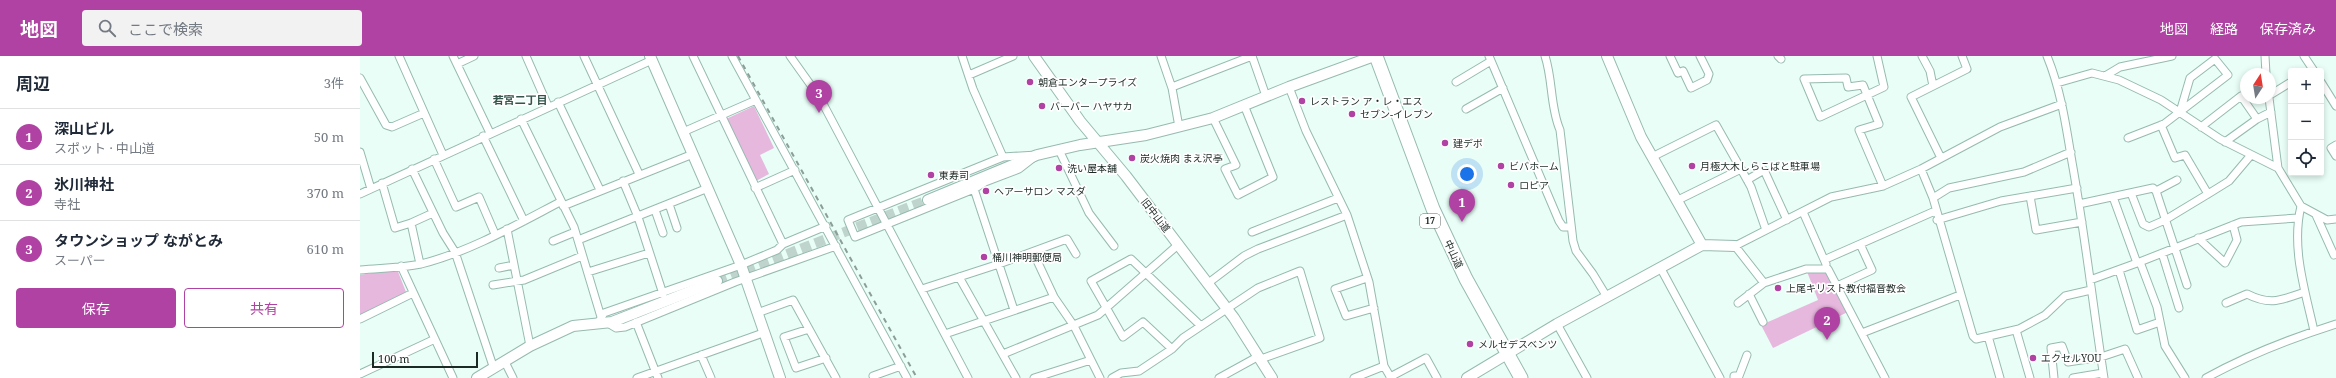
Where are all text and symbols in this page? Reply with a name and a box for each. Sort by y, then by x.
search box [82,10,362,46]
text: 地図 [20,16,58,42]
icon: search [96,17,118,39]
text: ここで検索 [128,19,203,39]
text: 地図 [2160,19,2188,38]
text: 経路 [2210,19,2238,38]
text: 保存済み [2260,19,2316,38]
north arrow [2240,68,2276,104]
map controls [2288,68,2324,176]
button: + [2288,68,2324,104]
text: 周辺 [16,72,50,95]
text: 3件 [324,74,344,92]
place label: 朝倉エンタープライズ [1038,75,1137,89]
marker: 朝倉エンタープライズ [1025,77,1035,87]
pin: 3 [806,80,832,113]
district label: 若宮二丁目 [493,92,548,107]
place label: レストラン ア・レ・エス [1310,94,1423,108]
marker: レストラン ア・レ・エス [1297,96,1307,106]
place label: バーバー ハヤサカ [1050,99,1133,113]
marker: バーバー ハヤサカ [1037,101,1047,111]
button: − [2288,104,2324,140]
place label: セブン-イレブン [1360,107,1433,121]
marker: セブン-イレブン [1347,109,1357,119]
text: 深山ビル [54,118,114,138]
text: 1 [25,128,33,146]
text: 50 m [314,128,344,146]
place label: 建デポ [1453,136,1483,150]
marker: 建デポ [1440,138,1450,148]
text: スポット · 中山道 [54,139,155,157]
button: locate [2288,140,2324,176]
place label: 炭火焼肉 まえ沢亭 [1140,151,1223,165]
marker: 炭火焼肉 まえ沢亭 [1127,153,1137,163]
place label: ビバホーム [1509,159,1559,173]
place label: 月極大木しらこばと駐車場 [1700,159,1820,173]
place label: 洗い屋本舗 [1067,161,1117,175]
marker: ビバホーム [1496,161,1506,171]
marker: 月極大木しらこばと駐車場 [1687,161,1697,171]
marker: 洗い屋本舗 [1054,163,1064,173]
your location [1457,164,1477,184]
place label: 東寿司 [939,168,969,182]
marker: 東寿司 [926,170,936,180]
text: 氷川神社 [54,174,114,194]
place label: ロピア [1519,178,1549,192]
marker: ロピア [1506,180,1516,190]
text: 2 [25,184,33,202]
text: 370 m [307,184,344,202]
place label: ヘアーサロン マスダ [994,184,1086,198]
marker: ヘアーサロン マスダ [981,186,991,196]
pin: 1 [1449,189,1475,222]
text: 寺社 [54,195,80,213]
street label: 旧中山道 [1138,195,1174,235]
road number: 17 [1420,214,1440,228]
text: タウンショップ ながとみ [54,230,223,250]
street label: 中山道 [1441,237,1467,271]
text: 3 [25,240,33,258]
text: 610 m [307,240,344,258]
place label: 桶川神明郵便局 [992,250,1062,264]
text: スーパー [54,251,106,269]
marker: 桶川神明郵便局 [979,252,989,262]
place label: 上尾キリスト教付福音教会 [1786,281,1906,295]
marker: 上尾キリスト教付福音教会 [1773,283,1783,293]
button: 保存 [16,288,176,328]
button: 共有 [184,288,344,328]
pin: 2 [1814,307,1840,340]
place label: メルセデスベンツ [1478,337,1557,351]
marker: メルセデスベンツ [1465,339,1475,349]
scale bar [372,350,478,369]
text: 100 m [378,351,410,366]
place label: エクセルYOU [2041,351,2102,365]
marker: エクセルYOU [2028,353,2038,363]

